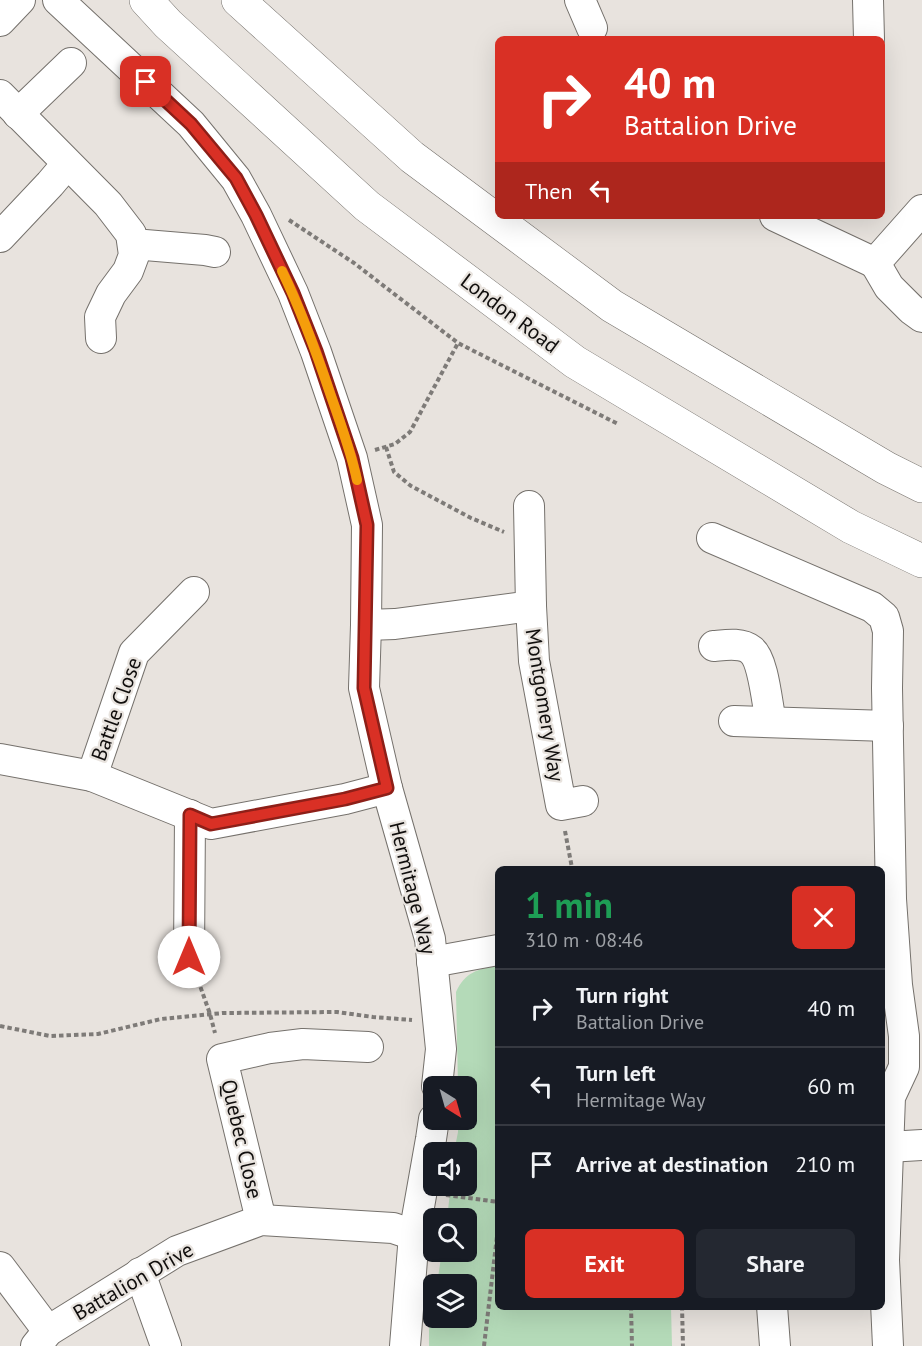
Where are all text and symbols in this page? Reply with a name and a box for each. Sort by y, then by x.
text: 40 m [624,55,716,110]
pin [120,56,171,107]
icon: right [525,60,603,138]
icon: arrive [129,65,162,98]
text: Battalion Drive [624,108,797,142]
icon: left [584,174,617,207]
text: Then [525,177,572,205]
street label: London Road [455,267,565,359]
street label: Montgomery Way [520,627,570,784]
street label: Battle Close [85,654,147,764]
street label: Hermitage Way [383,819,443,957]
text: 1 min [525,881,613,928]
button: close [792,886,855,949]
position arrow [157,925,221,989]
text: 310 m · 08:46 [525,927,643,953]
text: Turn right [576,981,668,1009]
icon: right [525,992,558,1025]
text: 40 m [807,994,855,1022]
text: Battalion Drive [576,1009,704,1035]
text: Turn left [576,1059,656,1087]
icon: left [525,1070,558,1103]
text: 60 m [807,1072,855,1100]
north arrow [423,1076,477,1130]
map controls [423,1076,477,1328]
street label: Quebec Close [215,1077,269,1201]
text: Hermitage Way [576,1087,706,1113]
button: sound [423,1142,477,1196]
icon: arrive [525,1148,558,1181]
text: Arrive at destination [576,1150,768,1178]
text: 210 m [795,1150,855,1178]
button: search [423,1208,477,1262]
button: Exit [525,1229,684,1298]
button: Share [696,1229,855,1298]
street label: Battalion Drive [68,1236,198,1326]
button: layers [423,1274,477,1328]

